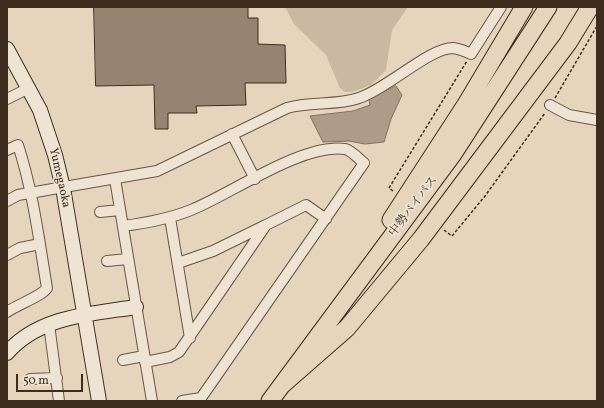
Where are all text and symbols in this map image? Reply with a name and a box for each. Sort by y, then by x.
street label: Yumegaoka [45,147,73,209]
street label: 中勢バイパス [387,174,441,240]
scale bar [18,366,85,392]
text: 50 m [23,373,49,389]

